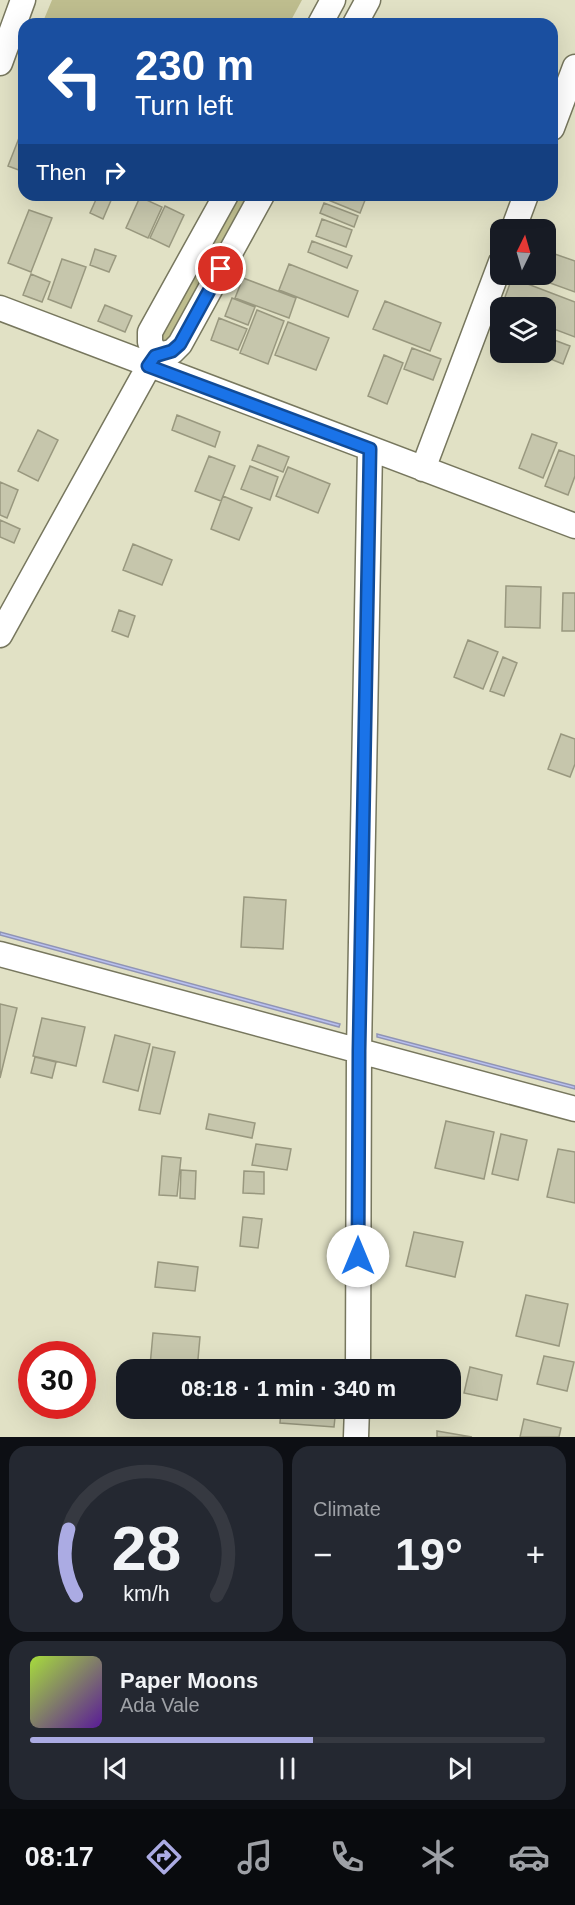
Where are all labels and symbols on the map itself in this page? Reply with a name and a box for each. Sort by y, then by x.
north arrow [490,219,556,285]
pin [195,243,246,294]
position arrow [326,1224,390,1288]
speed limit sign: 30 [18,1341,96,1419]

